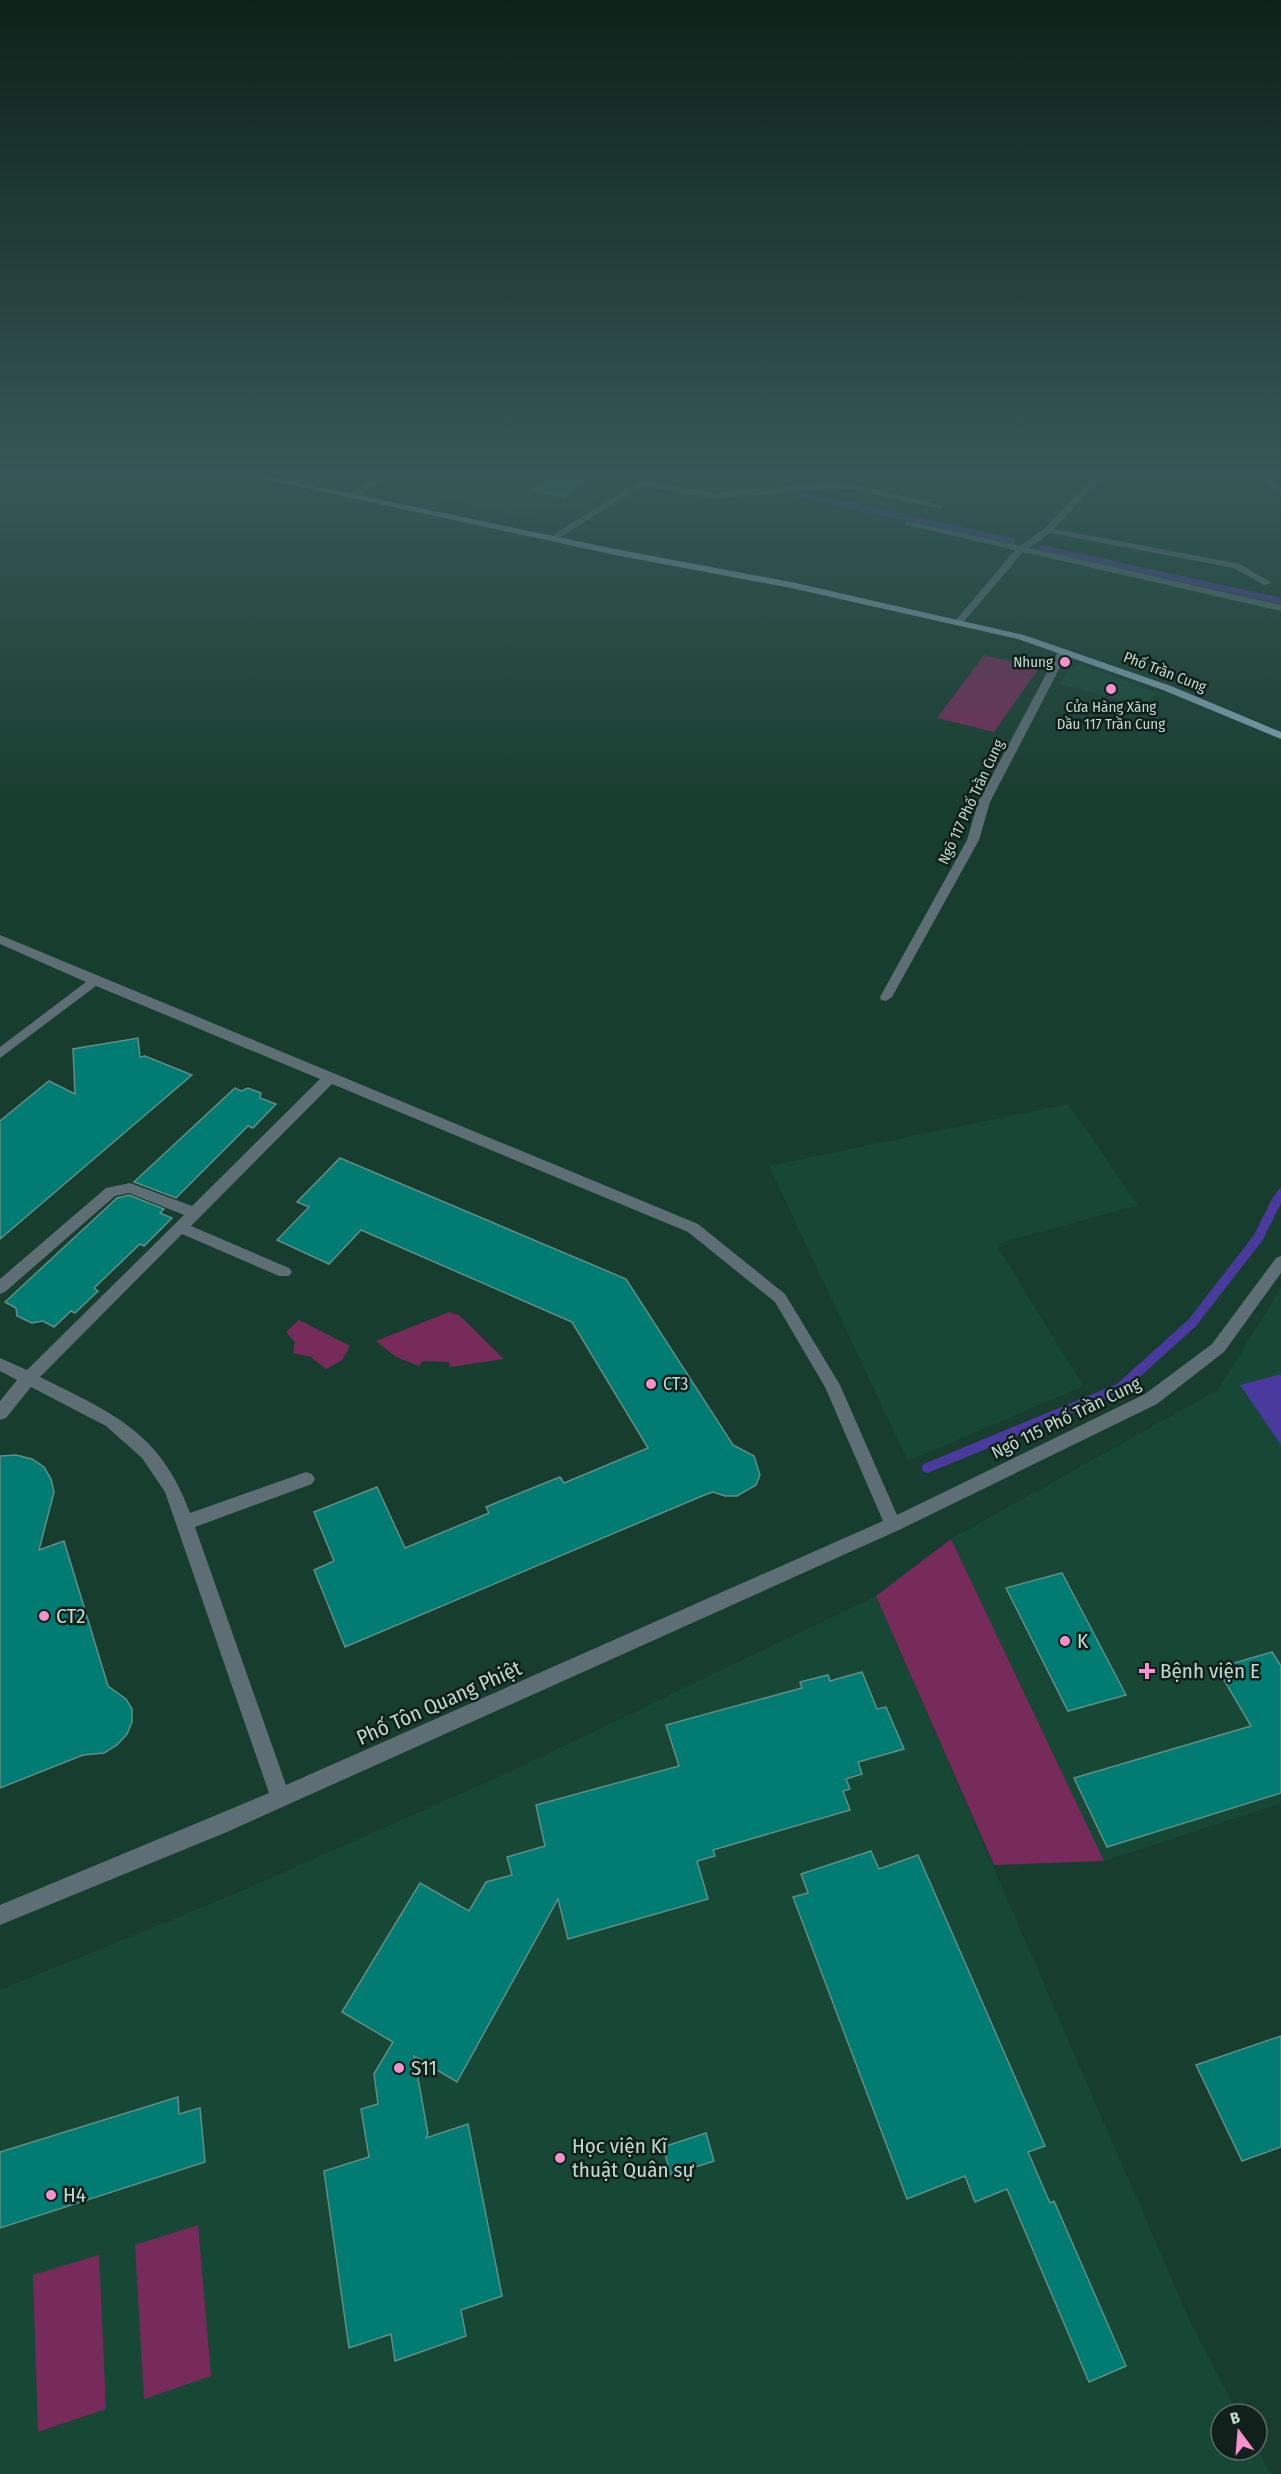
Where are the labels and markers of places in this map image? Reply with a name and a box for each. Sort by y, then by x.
place label: Nhung [1013,653,1053,671]
marker: Nhung [1058,655,1072,669]
marker: Cửa Hàng Xăng Dầu 117 Trần Cung [1104,682,1118,696]
place label: Cửa Hàng Xăng Dầu 117 Trần Cung [1057,698,1165,733]
place label: CT3 [663,1373,688,1395]
marker: CT3 [644,1377,658,1391]
place label: CT2 [56,1603,85,1629]
marker: CT2 [37,1609,51,1623]
place label: K [1077,1628,1089,1654]
marker: K [1058,1634,1072,1648]
place label: Bệnh viện E [1160,1658,1260,1684]
marker: Bệnh viện E [1138,1662,1156,1680]
place label: S11 [411,2055,437,2081]
marker: S11 [392,2061,406,2075]
place label: Học viện Kĩ thuật Quân sự [572,2133,694,2183]
marker: Học viện Kĩ thuật Quân sự [553,2151,567,2165]
place label: H4 [63,2182,86,2208]
marker: H4 [44,2188,58,2202]

